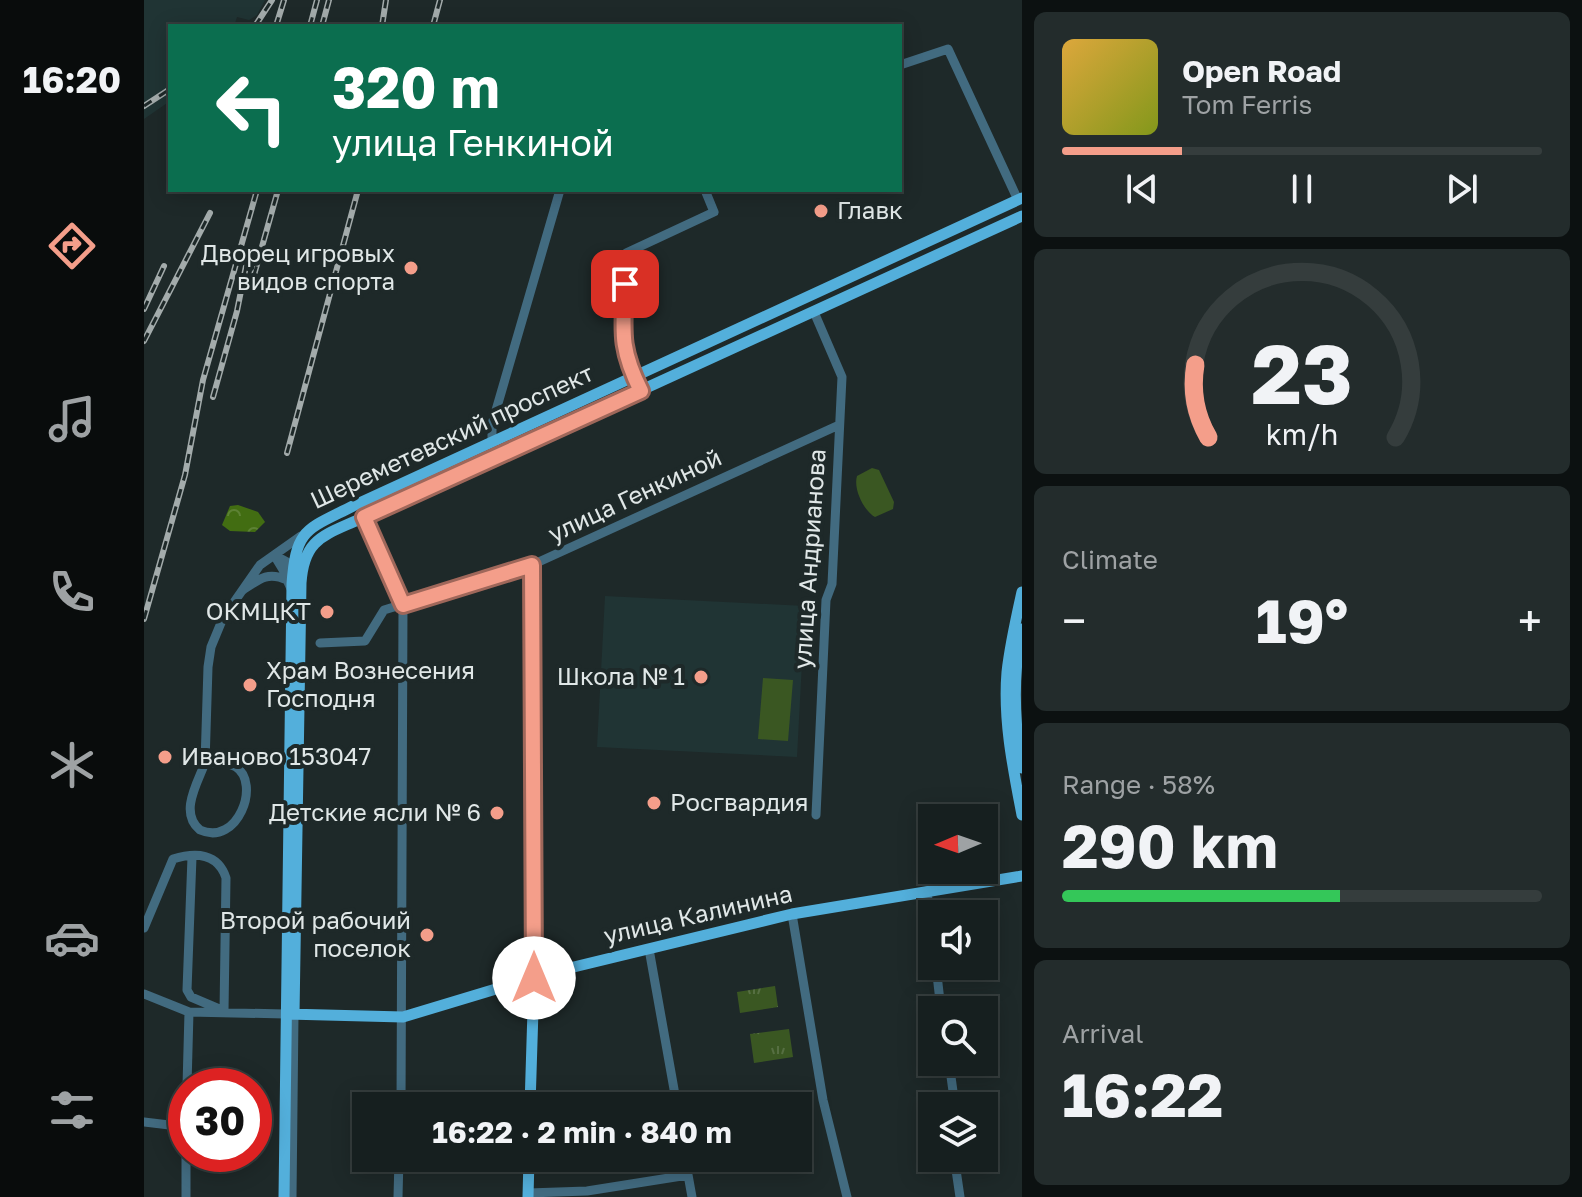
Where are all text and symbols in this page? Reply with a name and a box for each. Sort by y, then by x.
text: 320 m [332,53,500,120]
text: Open Road [1182,53,1341,89]
icon: left [200,56,304,160]
text: 16:20 [23,58,121,101]
text: Tom Ferris [1182,89,1312,120]
text: улица Генкиной [332,121,614,164]
icon: previous [1120,167,1164,211]
icon: pause [1280,167,1324,211]
icon: next [1440,167,1484,211]
place label: Главк [837,195,903,224]
marker: Главк [812,202,830,220]
icon: directions [44,218,100,274]
place label: Дворец игровых видов спорта [201,238,395,295]
pin [591,250,659,318]
marker: Дворец игровых видов спорта [402,259,420,277]
icon: arrive [603,262,647,306]
text: 23 [1251,321,1353,421]
street label: Шереметевский проспект [305,357,598,514]
icon: music [44,391,100,447]
text: km/h [1266,417,1338,451]
street label: улица Генкиной [543,442,726,547]
street label: улица Андрианова [786,448,831,670]
text: Climate [1062,544,1158,575]
icon: phone [44,564,100,620]
text: 19° [1256,584,1348,656]
text: − [1062,594,1086,647]
text: + [1518,594,1542,647]
place label: ОКМЦКТ [206,596,311,625]
marker: ОКМЦКТ [318,603,336,621]
place label: Храм Вознесения Господня [266,655,475,712]
place label: Школа № 1 [557,661,685,690]
marker: Школа № 1 [692,668,710,686]
marker: Храм Вознесения Господня [241,676,259,694]
icon: climate [44,737,100,793]
place label: Иваново 153047 [181,741,371,770]
marker: Иваново 153047 [156,748,174,766]
text: Range · 58% [1062,769,1215,800]
place label: Росгвардия [670,787,808,816]
marker: Росгвардия [645,794,663,812]
place label: Детские ясли № 6 [269,797,481,826]
marker: Детские ясли № 6 [488,804,506,822]
north arrow [918,804,998,884]
map controls [918,804,998,1172]
text: 290 km [1062,809,1278,881]
street label: улица Калинина [601,878,795,949]
button: sound [918,900,998,980]
place label: Второй рабочий поселок [220,905,411,962]
icon: car [44,910,100,966]
marker: Второй рабочий поселок [418,926,436,944]
position arrow [492,936,576,1020]
button: search [918,996,998,1076]
text: Arrival [1062,1018,1143,1049]
text: 16:22 [1062,1058,1223,1130]
speed limit sign: 30 [168,1068,272,1172]
icon: filters [44,1082,100,1138]
button: layers [918,1092,998,1172]
text: 16:22 · 2 min · 840 m [432,1114,732,1150]

